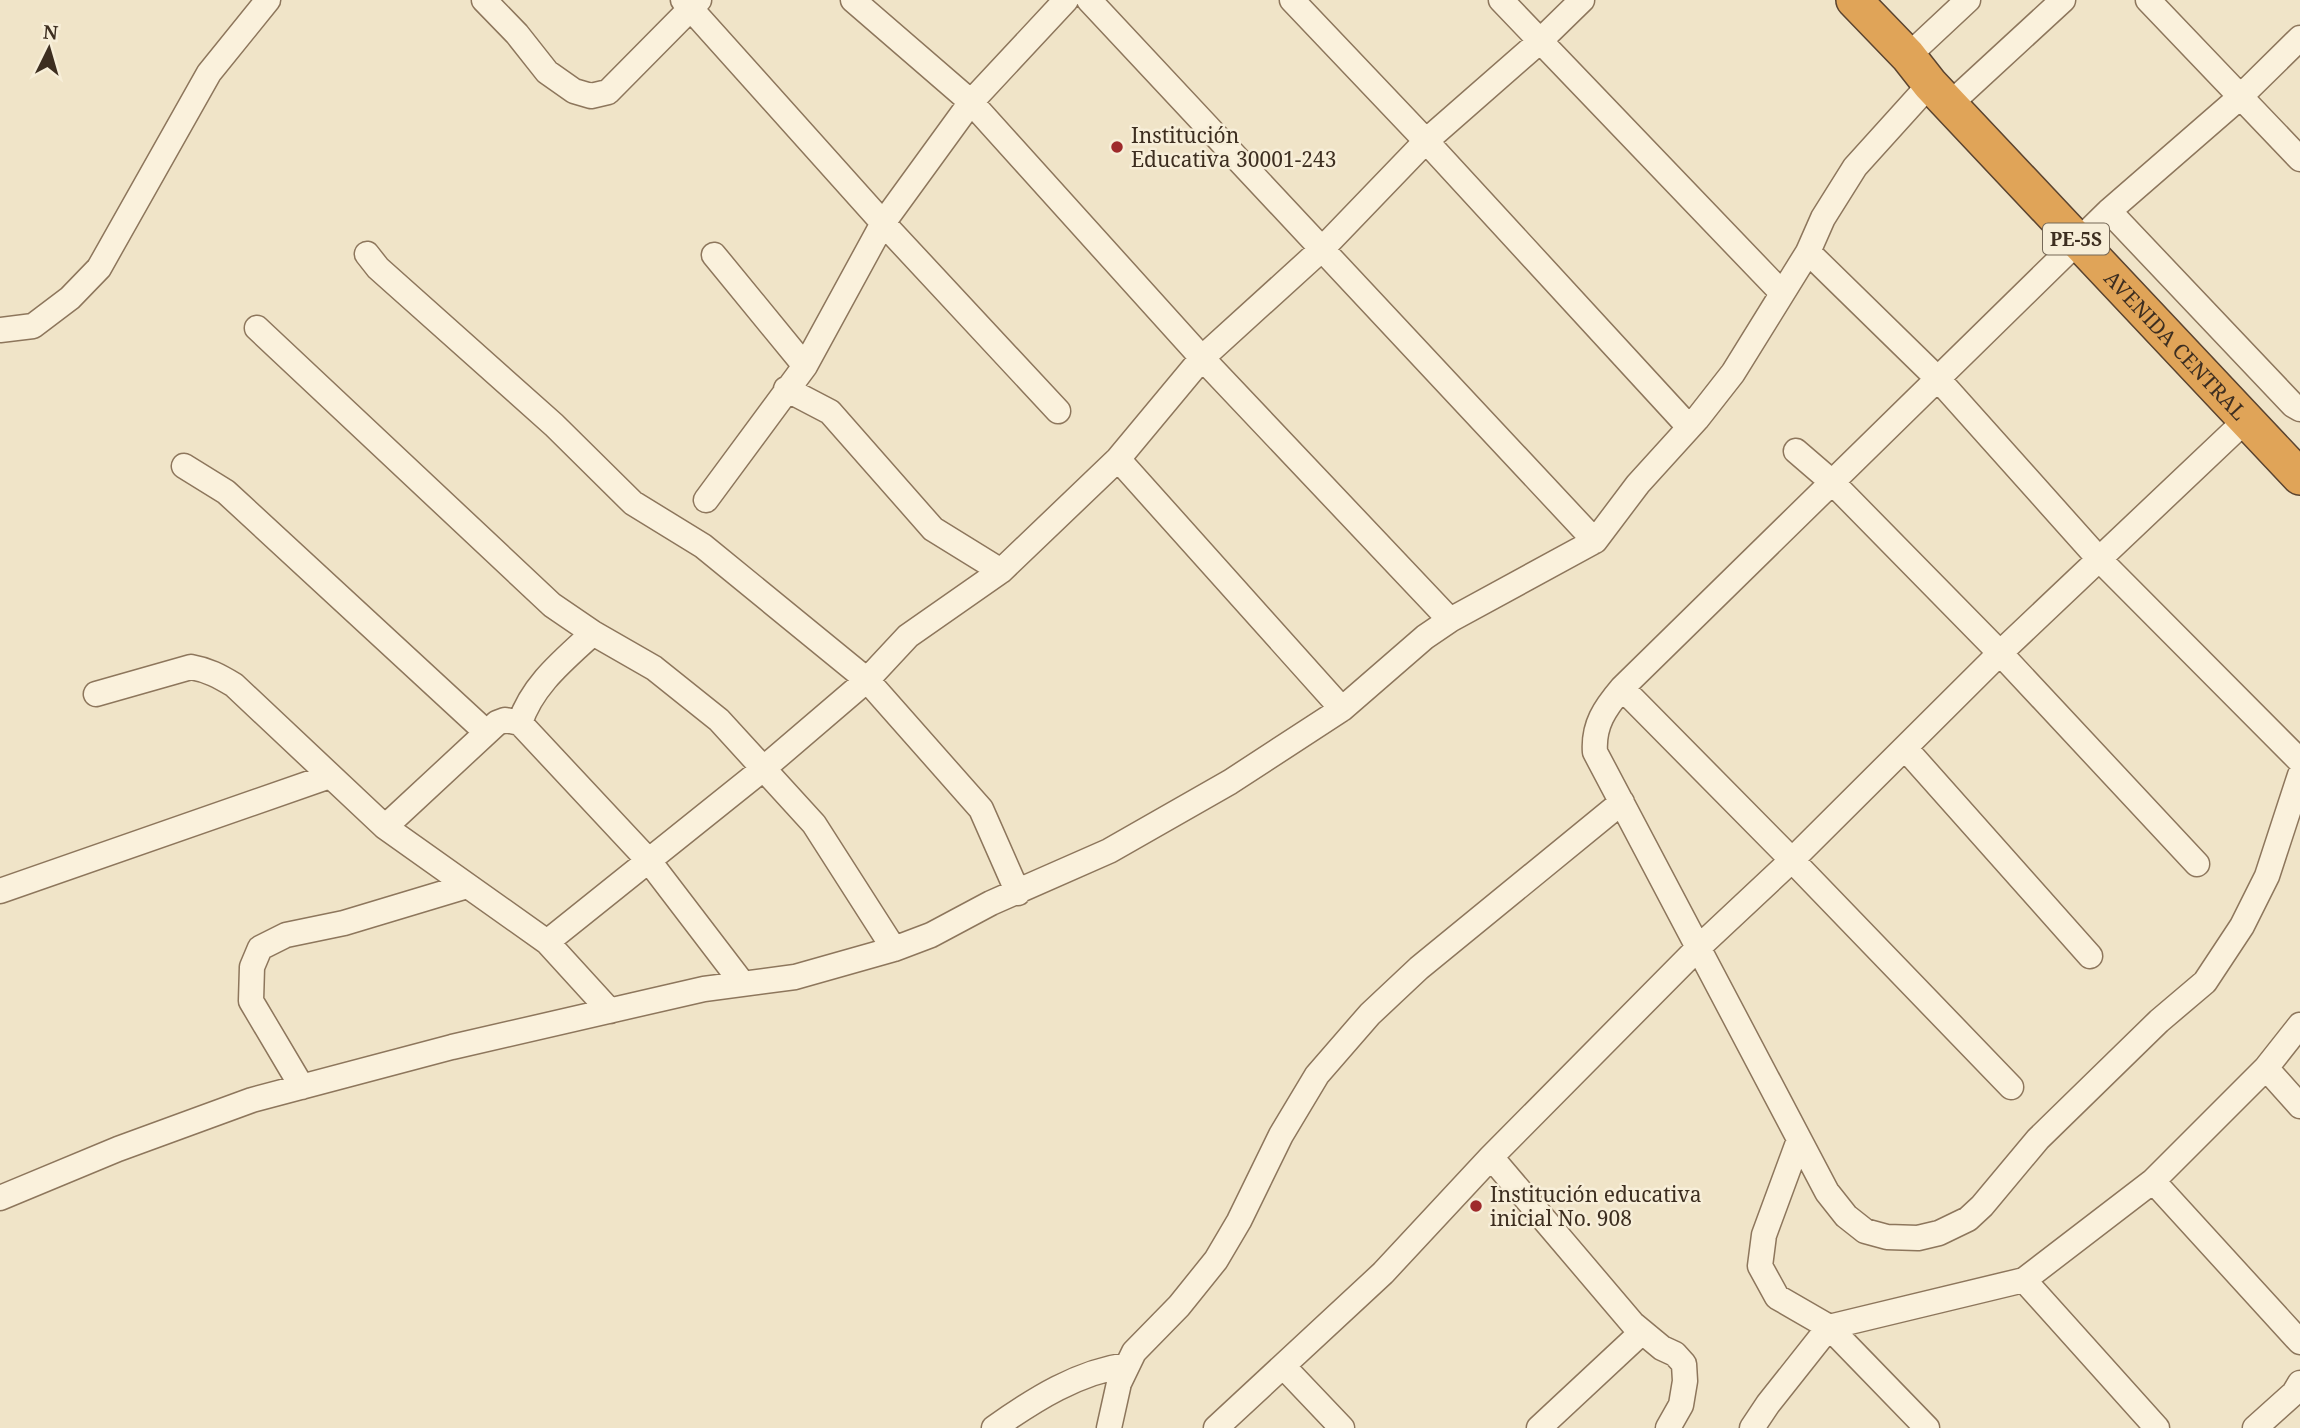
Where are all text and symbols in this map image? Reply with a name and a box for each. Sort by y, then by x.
north arrow [14,14,84,84]
text: N [42,18,59,46]
place label: Institución Educativa 30001-243 [1131,121,1336,173]
marker: Institución Educativa 30001-243 [1109,139,1125,155]
road number: PE-5S [2043,224,2109,255]
street label: AVENIDA CENTRAL [2098,264,2253,426]
place label: Institución educativa inicial No. 908 [1490,1180,1701,1232]
marker: Institución educativa inicial No. 908 [1468,1198,1484,1214]

